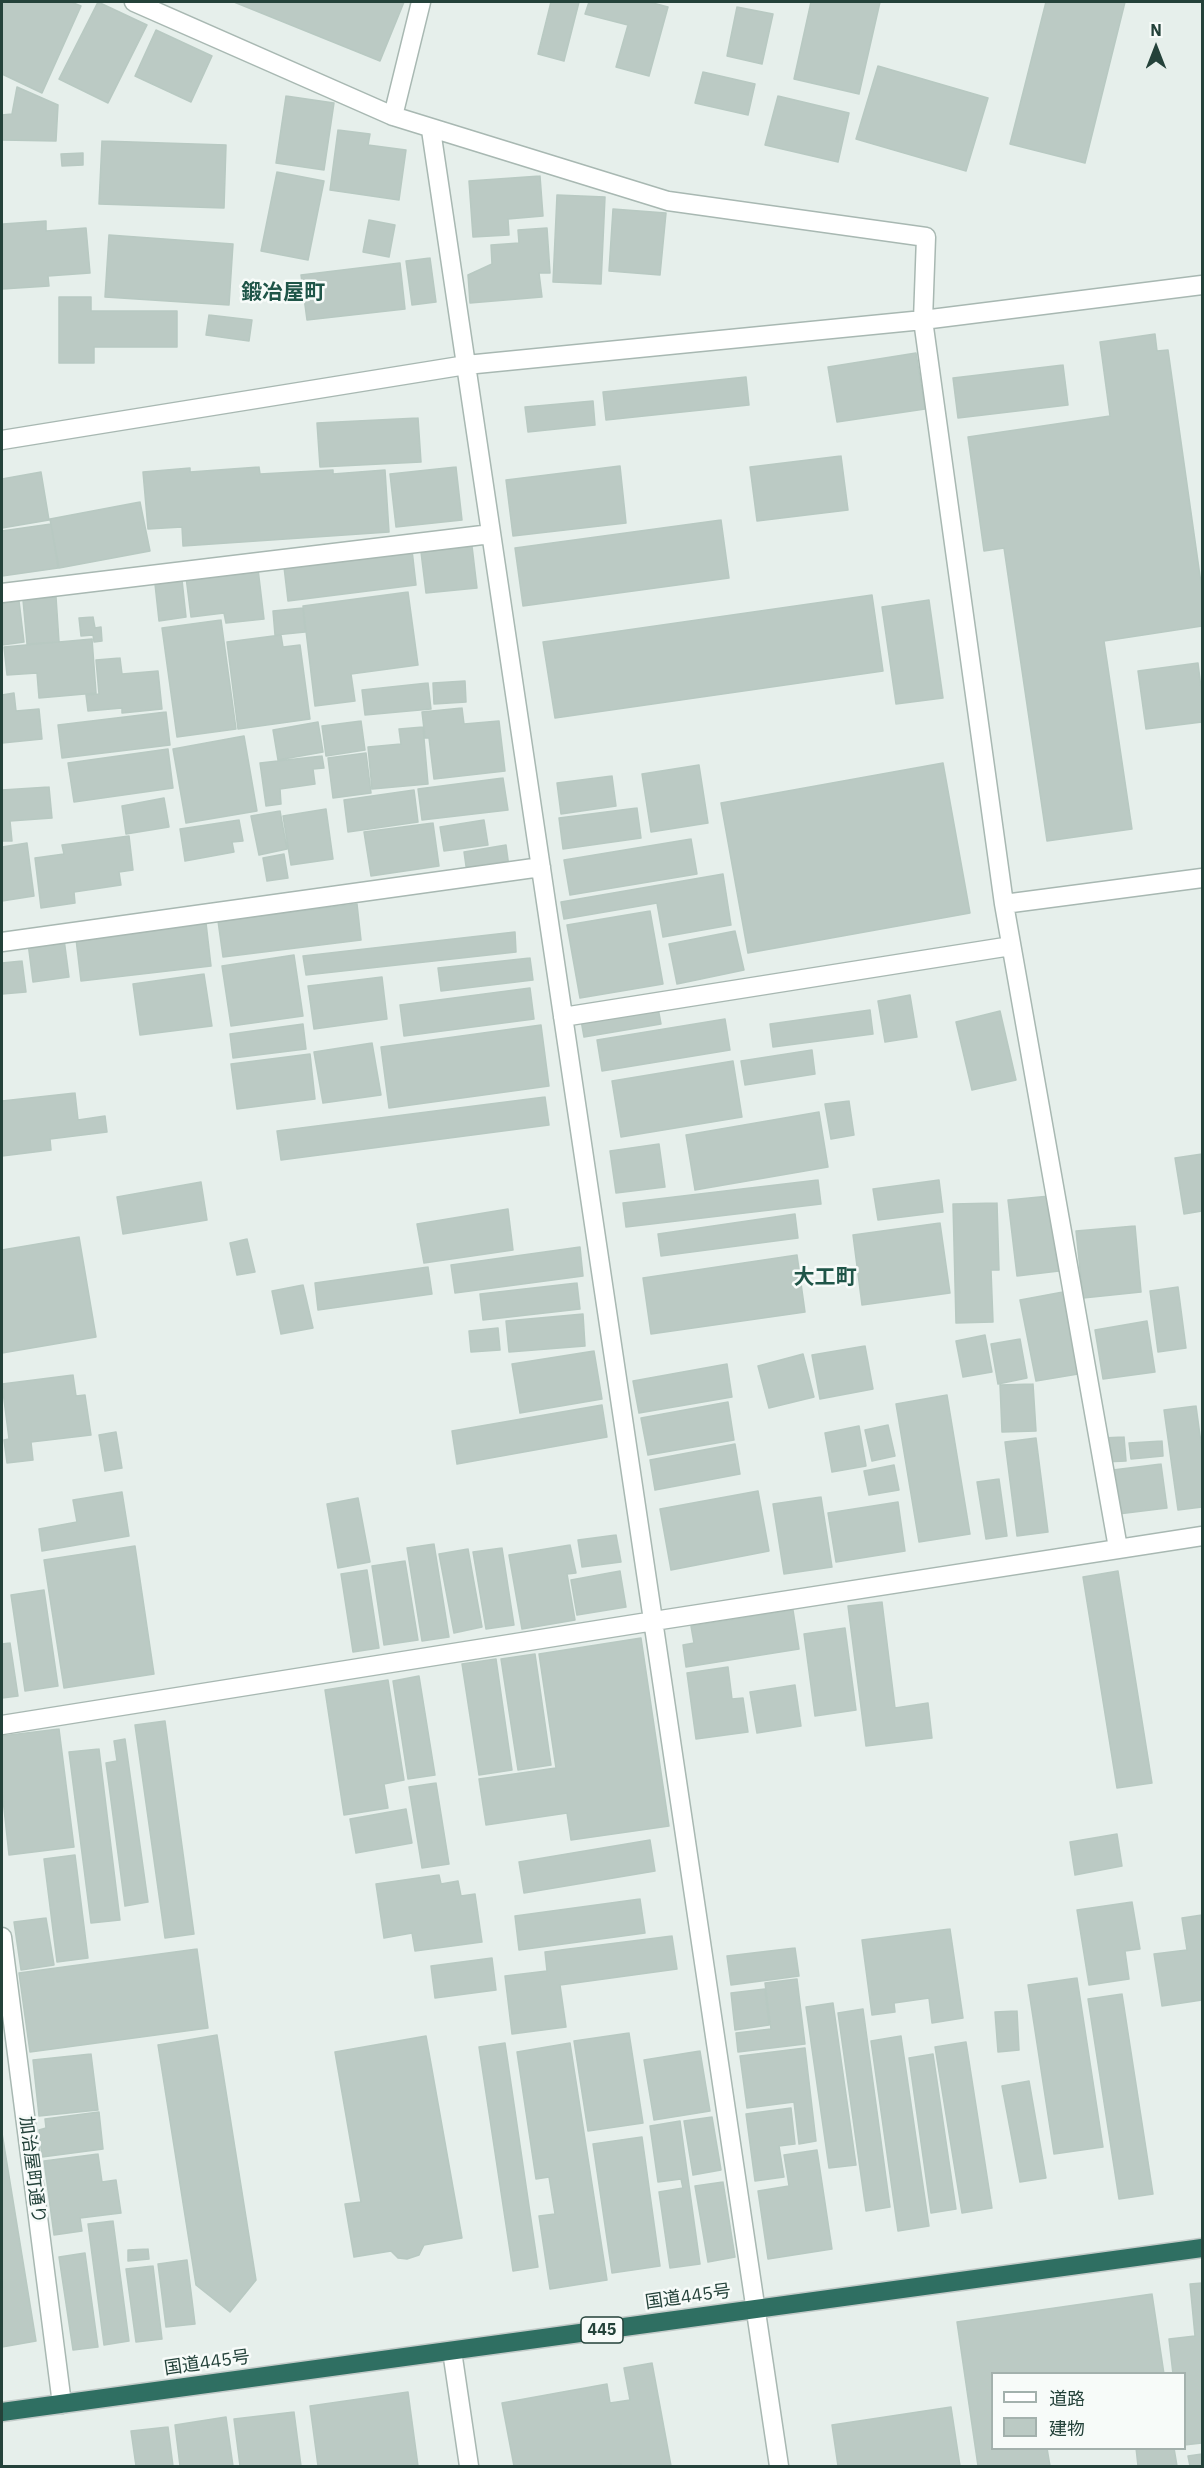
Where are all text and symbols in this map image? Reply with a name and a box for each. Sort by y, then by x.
north arrow [1126,18,1186,78]
text: N [1150,20,1162,40]
district label: 鍛冶屋町 [241,280,325,306]
district label: 大工町 [794,1265,856,1291]
street label: 加治屋町通り [15,2115,49,2225]
street label: 国道445号 [644,2280,732,2314]
road number: 445 [581,2317,623,2343]
street label: 国道445号 [163,2346,251,2380]
legend [991,2372,1186,2450]
text: 道路 [1049,2387,1085,2410]
text: 建物 [1049,2417,1085,2440]

